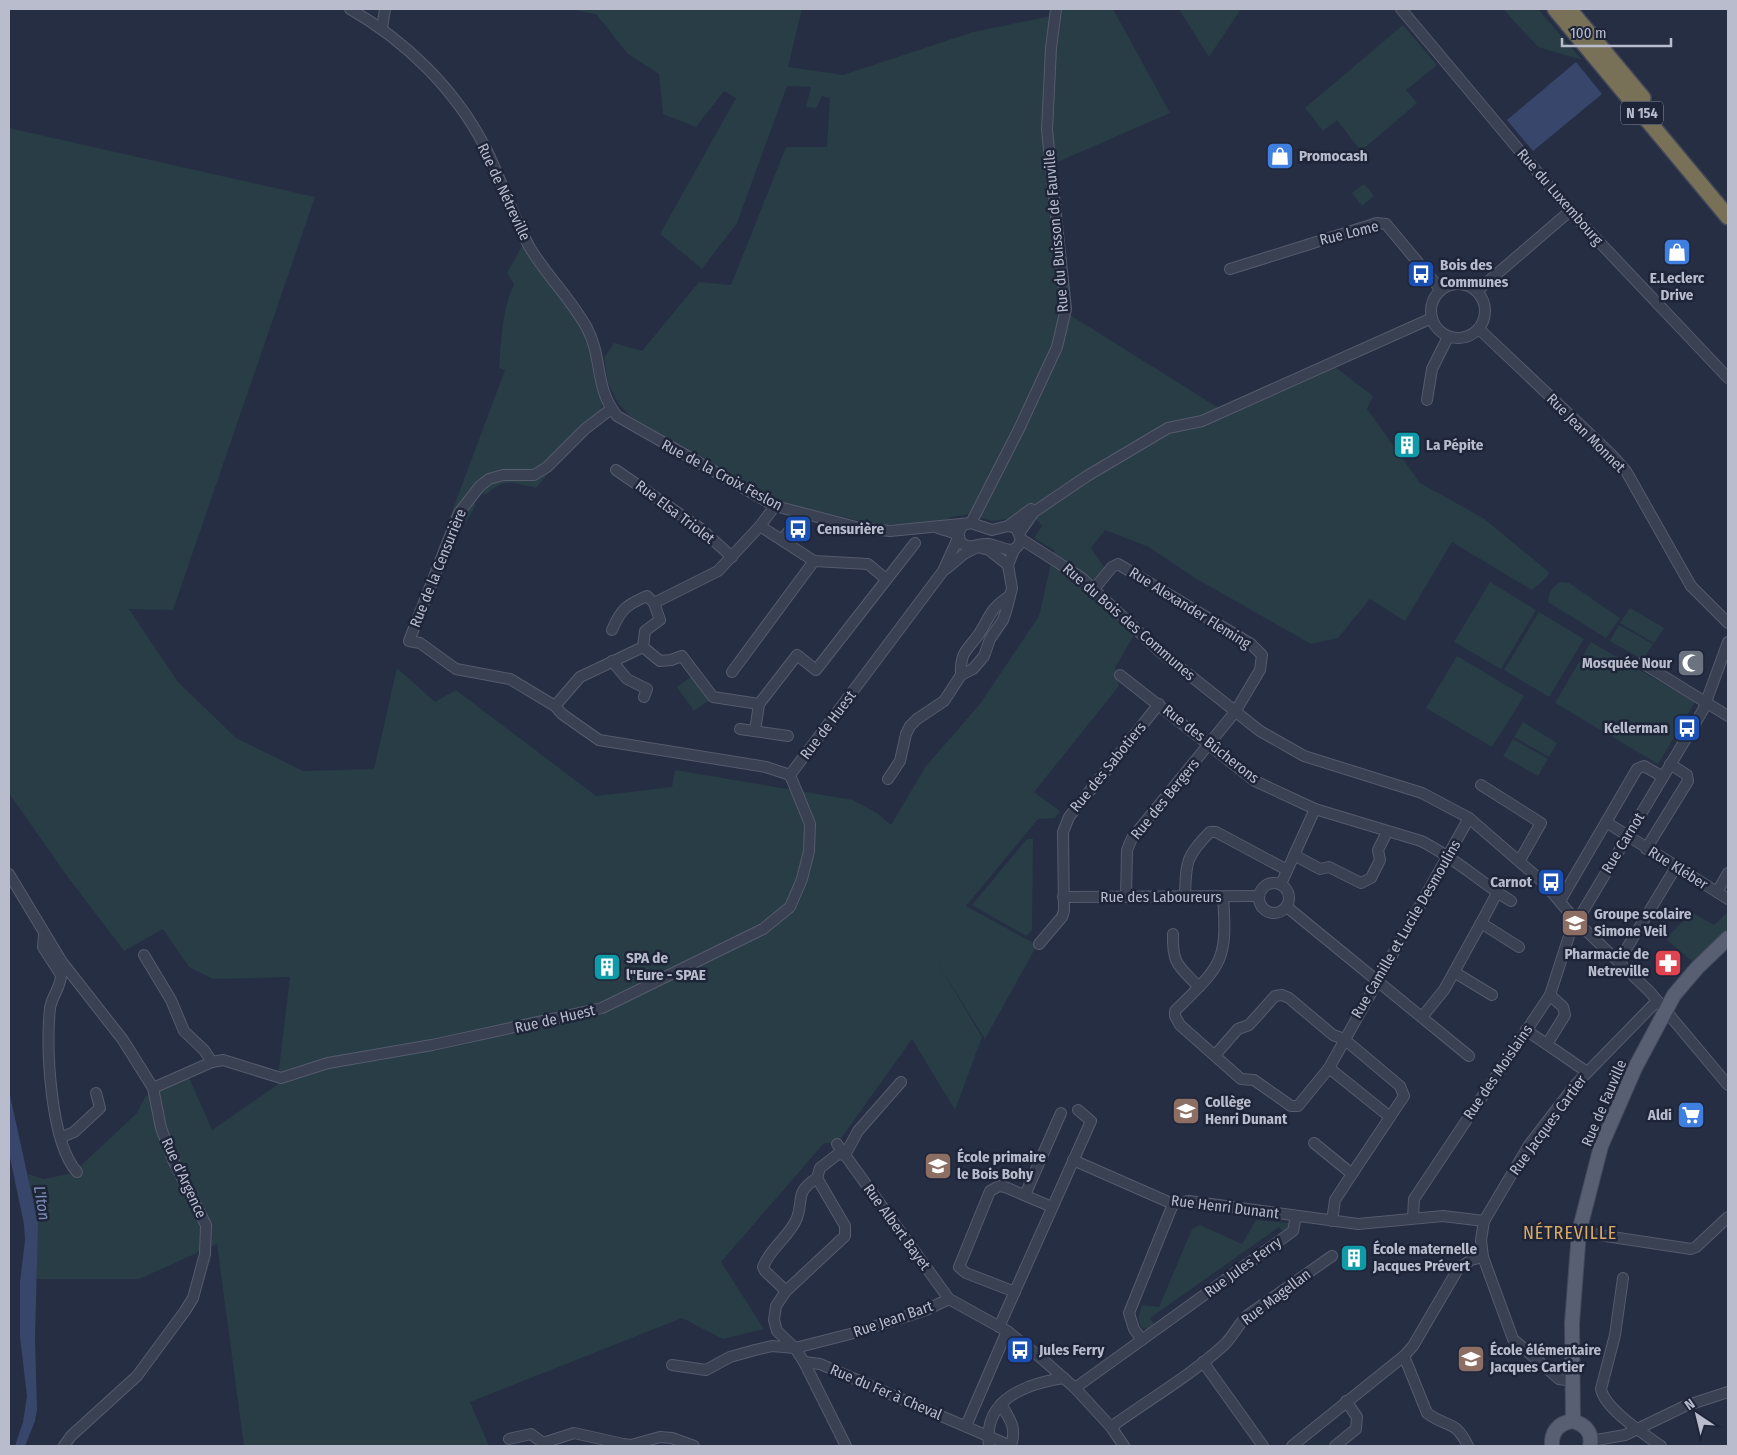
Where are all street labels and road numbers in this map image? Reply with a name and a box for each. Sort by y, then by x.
road number: N 154 [1621,102,1663,125]
street label: Rue de Nétreville [474,141,534,243]
street label: Rue du Luxembourg [1513,145,1607,249]
street label: Rue du Buisson de Fauville [1040,149,1072,313]
street label: Rue Lome [1318,217,1380,249]
street label: Rue Jean Monnet [1543,390,1629,476]
street label: Rue de la Croix Feslon [659,436,785,514]
street label: Rue Elsa Triolet [632,476,718,548]
street label: Rue de la Censurière [406,506,470,630]
street label: Rue du Bois des Communes [1059,560,1199,684]
street label: Rue Alexander Fleming [1126,563,1254,653]
street label: Rue de Huest [796,687,860,763]
street label: Rue des Bûcherons [1159,701,1263,787]
street label: Rue des Sabotiers [1066,718,1150,816]
street label: Rue des Bergers [1127,755,1203,843]
street label: Rue Carnot [1598,809,1648,877]
street label: Rue Camille et Lucile Desmoulins [1347,837,1465,1021]
street label: Rue Kléber [1645,843,1712,894]
street label: Rue des Laboureurs [1100,888,1222,906]
street label: Rue de Huest [513,1001,597,1037]
street label: Rue des Moislains [1460,1021,1536,1123]
street label: Rue de Fauville [1578,1057,1630,1149]
street label: Rue Jacques Cartier [1506,1071,1591,1178]
street label: Rue d'Argence [158,1135,210,1221]
street label: Rue Albert Bayet [860,1180,934,1274]
street label: Rue Henri Dunant [1170,1191,1280,1223]
street label: Rue Jules Ferry [1201,1233,1285,1301]
street label: Rue Magellan [1238,1265,1314,1329]
street label: Rue Jean Bart [851,1297,935,1341]
street label: Rue du Fer à Cheval [827,1360,945,1424]

